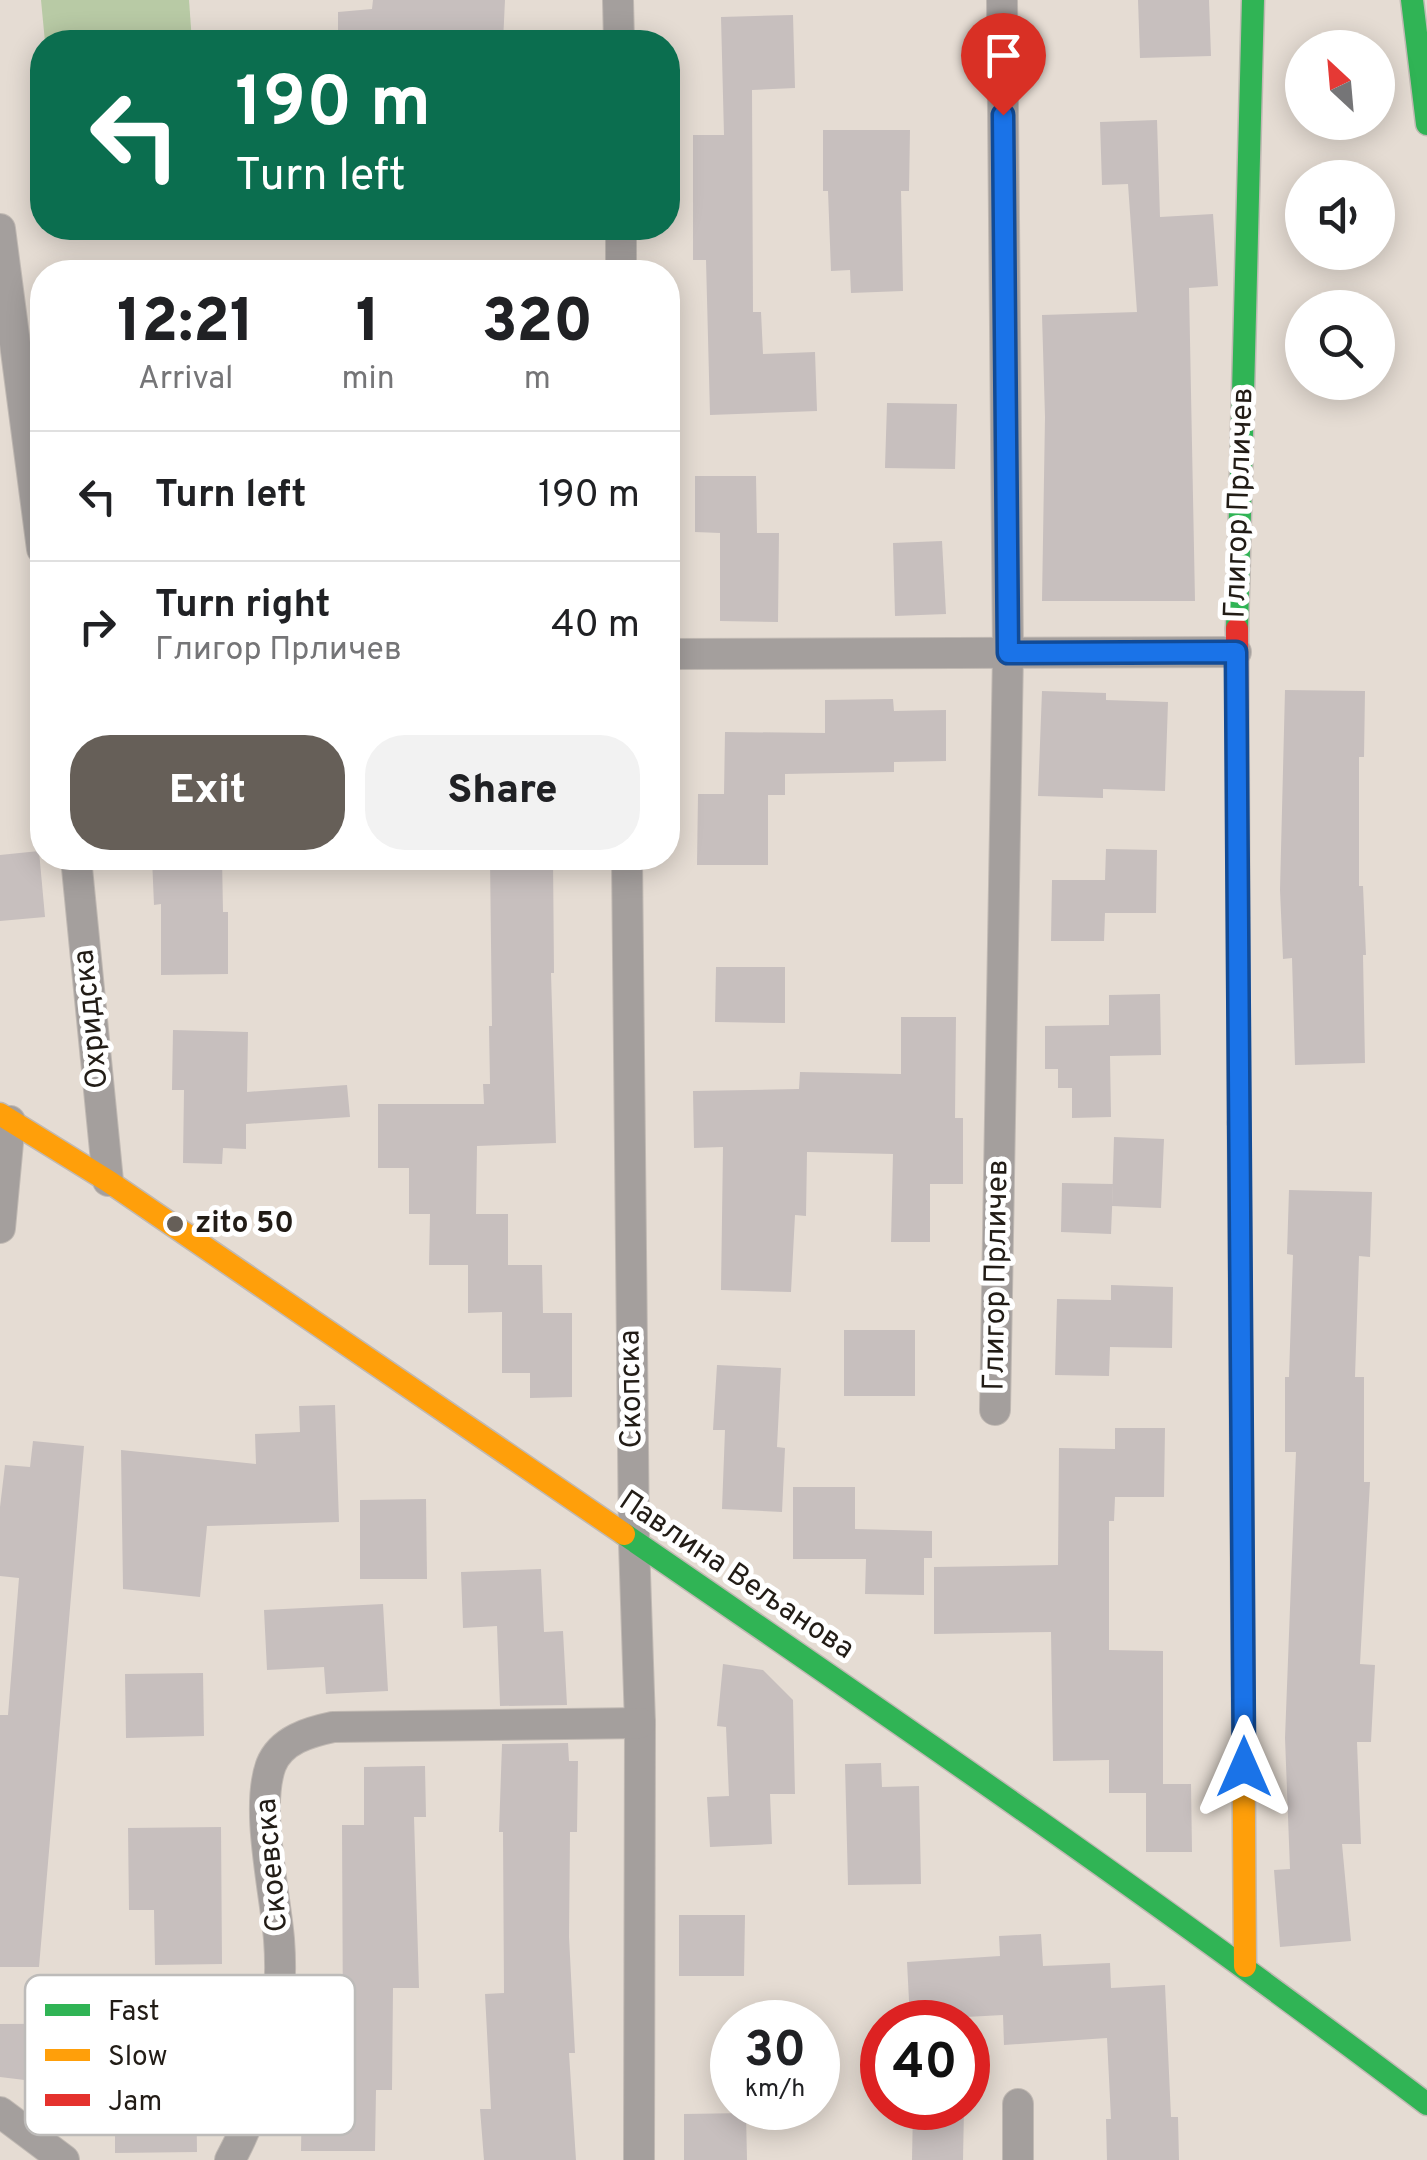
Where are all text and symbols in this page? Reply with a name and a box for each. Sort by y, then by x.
pin [961,13,1046,116]
icon: arrive [976,28,1031,83]
north arrow [1285,30,1395,140]
map controls [1285,30,1395,400]
text: 190 m [235,62,431,151]
icon: left [70,70,200,200]
text: Turn left [235,149,406,206]
button: sound [1285,160,1395,270]
text: 12:21 [117,287,254,363]
text: 1 [356,287,380,363]
text: 320 [482,287,593,363]
button: search [1285,290,1395,400]
text: Arrival [138,360,233,400]
text: min [341,360,395,400]
text: m [524,360,551,400]
street label: Глигор Прличев [1217,387,1263,619]
icon: left [70,469,125,524]
text: Turn left [155,472,307,521]
text: 190 m [538,472,640,521]
text: Turn right [155,582,330,631]
icon: right [70,599,125,654]
text: 40 m [551,602,640,651]
text: Глигор Прличев [155,631,402,671]
button: Exit [70,735,345,850]
button: Share [365,735,640,850]
street label: Охридска [66,947,118,1091]
street label: Глигор Прличев [976,1159,1018,1391]
place label: zito 50 [195,1206,294,1243]
marker: zito 50 [164,1213,186,1235]
street label: Скопска [612,1329,652,1449]
street label: Павлина Вељанова [611,1483,861,1669]
position arrow [1192,1715,1296,1819]
street label: Скоевска [249,1796,297,1934]
legend [25,1975,355,2135]
text: Fast [108,1995,160,2031]
speed limit sign: 40 [860,2000,990,2130]
text: 30 [744,2021,806,2084]
text: Slow [108,2040,167,2076]
text: km/h [745,2074,805,2106]
text: Jam [108,2085,162,2121]

